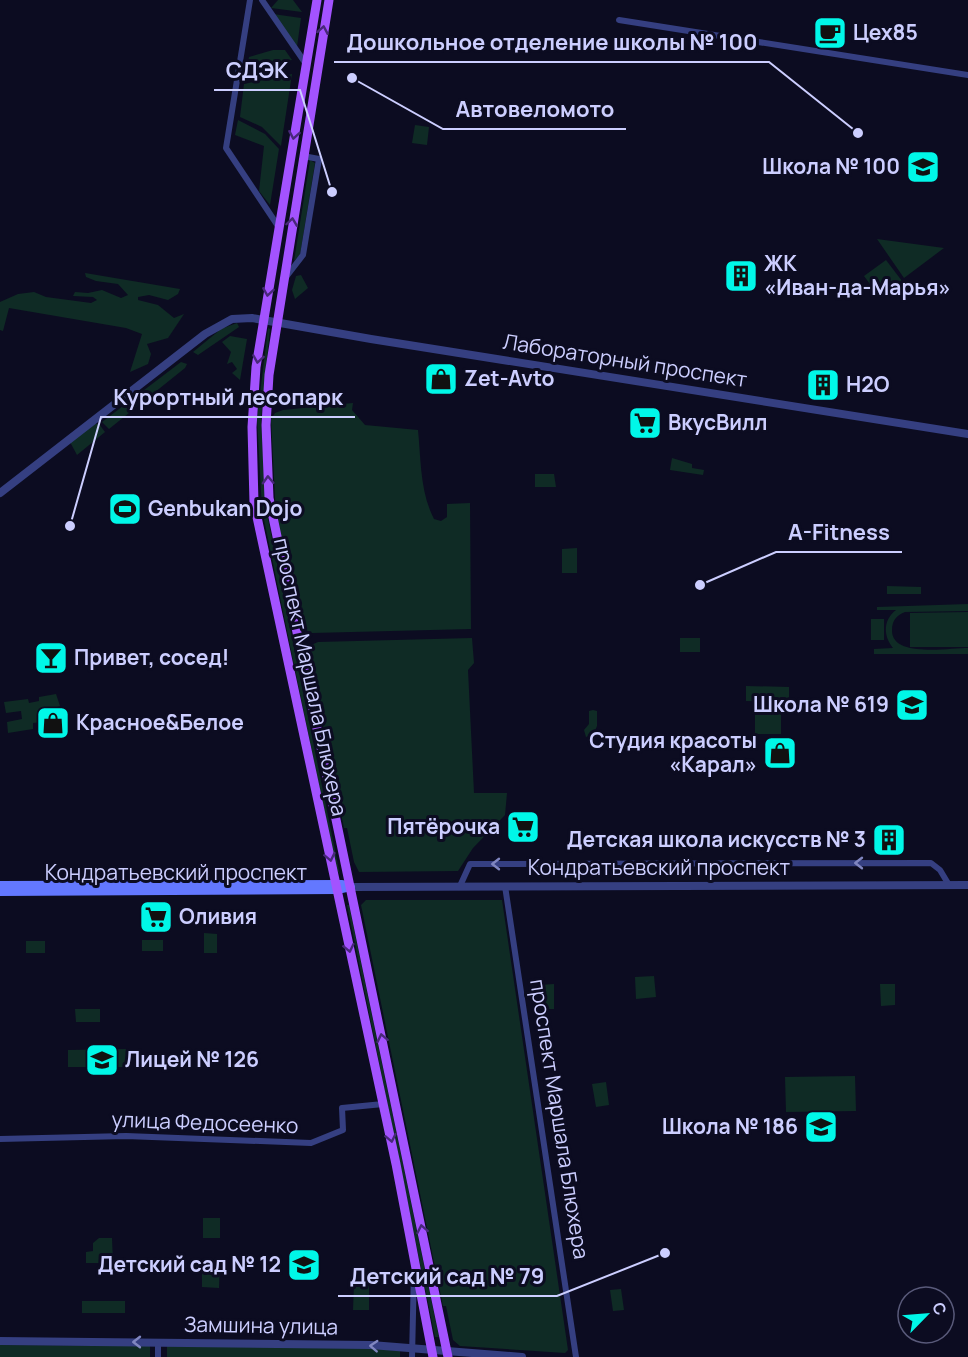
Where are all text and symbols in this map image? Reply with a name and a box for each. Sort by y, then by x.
cafe icon: Цех85 [812,15,848,51]
place label: Цех85 [853,18,918,46]
callout: Дошкольное отделение школы № 100 [334,22,769,62]
one-way arrow [316,25,329,35]
text: Дошкольное отделение школы № 100 [347,27,757,57]
callout: СДЭК [214,50,300,90]
text: СДЭК [226,55,289,85]
callout: Автовеломото [443,89,626,129]
text: Автовеломото [456,94,614,124]
one-way arrow [288,129,301,139]
school or university icon: Школа № 100 [905,149,941,185]
place label: Школа № 100 [762,152,900,180]
one-way arrow [285,217,297,227]
place label: ЖК «Иван-да-Марья» [764,249,951,301]
building icon: ЖК «Иван-да-Марья» [723,258,759,294]
one-way arrow [262,287,275,297]
street label: Лабораторный проспект [501,327,750,393]
one-way arrow [252,353,265,363]
shop icon: Zet-Avto [423,361,459,397]
place label: Zet-Avto [464,364,554,392]
building icon: H2O [805,367,841,403]
place label: H2O [846,370,890,398]
callout: Курортный лесопарк [101,377,355,417]
text: Курортный лесопарк [113,382,344,412]
supermarket icon: ВкусВилл [627,405,663,441]
place label: ВкусВилл [668,408,767,436]
one-way arrow [262,475,274,484]
sports icon: Genbukan Dojo [107,491,143,527]
place label: Genbukan Dojo [148,494,302,522]
callout: A-Fitness [776,512,902,552]
text: A-Fitness [788,517,890,547]
street label: проспект Маршала Блюхера [268,535,354,818]
bar icon: Привет, сосед! [33,640,69,676]
place label: Привет, сосед! [74,643,229,671]
school or university icon: Школа № 619 [894,687,930,723]
place label: Школа № 619 [753,690,889,718]
shop icon: Красное&Белое [35,705,71,741]
place label: Красное&Белое [76,708,244,736]
place label: Студия красоты «Карал» [589,726,757,778]
shop icon: Студия красоты «Карал» [762,735,798,771]
supermarket icon: Пятёрочка [505,809,541,845]
place label: Пятёрочка [387,812,500,840]
building icon: Детская школа искусств № 3 [871,822,907,858]
place label: Детская школа искусств № 3 [567,825,866,853]
one-way arrow [323,852,336,862]
street label: Кондратьевский проспект [528,853,791,881]
one-way arrow [855,857,864,869]
street label: Кондратьевский проспект [45,858,308,886]
one-way arrow [492,858,501,870]
supermarket icon: Оливия [138,899,174,935]
place label: Оливия [179,902,257,930]
one-way arrow [342,942,355,952]
street label: проспект Маршала Блюхера [524,977,596,1261]
one-way arrow [376,1034,389,1044]
school or university icon: Лицей № 126 [84,1042,120,1078]
place label: Лицей № 126 [125,1045,259,1073]
street label: улица Федосеенко [111,1105,299,1139]
school or university icon: Школа № 186 [803,1109,839,1145]
place label: Школа № 186 [662,1112,798,1140]
one-way arrow [383,1133,396,1143]
one-way arrow [416,1224,429,1234]
school or university icon: Детский сад № 12 [286,1247,322,1283]
place label: Детский сад № 12 [98,1250,281,1278]
callout: Детский сад № 79 [338,1256,557,1296]
text: Детский сад № 79 [350,1261,544,1291]
north arrow [896,1285,956,1345]
text: С [927,1299,952,1319]
street label: Замшина улица [184,1310,338,1340]
one-way arrow [132,1336,141,1348]
one-way arrow [369,1339,378,1352]

